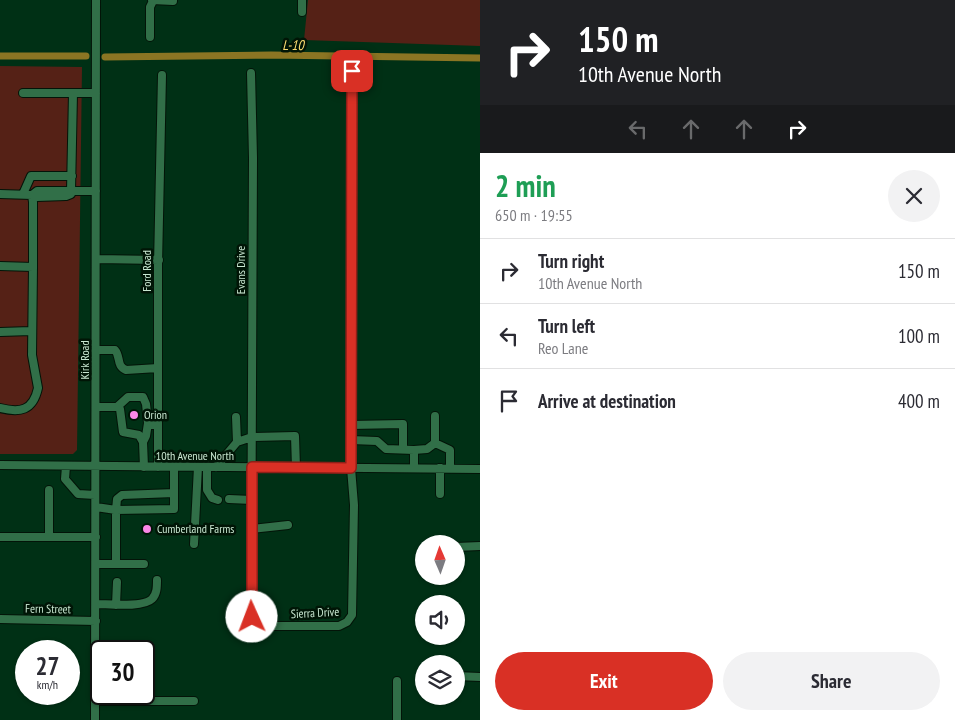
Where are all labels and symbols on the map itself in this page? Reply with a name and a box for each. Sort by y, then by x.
water label: L-10 [282,36,306,54]
pin [331,50,373,92]
street label: Evans Drive [233,246,248,294]
street label: Ford Road [139,250,154,292]
street label: Kirk Road [77,340,92,380]
place label: Orion [144,407,167,422]
marker: Orion [128,409,140,421]
street label: 10th Avenue North [156,448,234,463]
place label: Cumberland Farms [157,521,234,536]
marker: Cumberland Farms [141,523,153,535]
north arrow [415,535,465,585]
position arrow [225,590,277,642]
street label: Fern Street [25,601,72,616]
street label: Sierra Drive [290,604,340,621]
speed limit sign: 30 [90,640,155,705]

